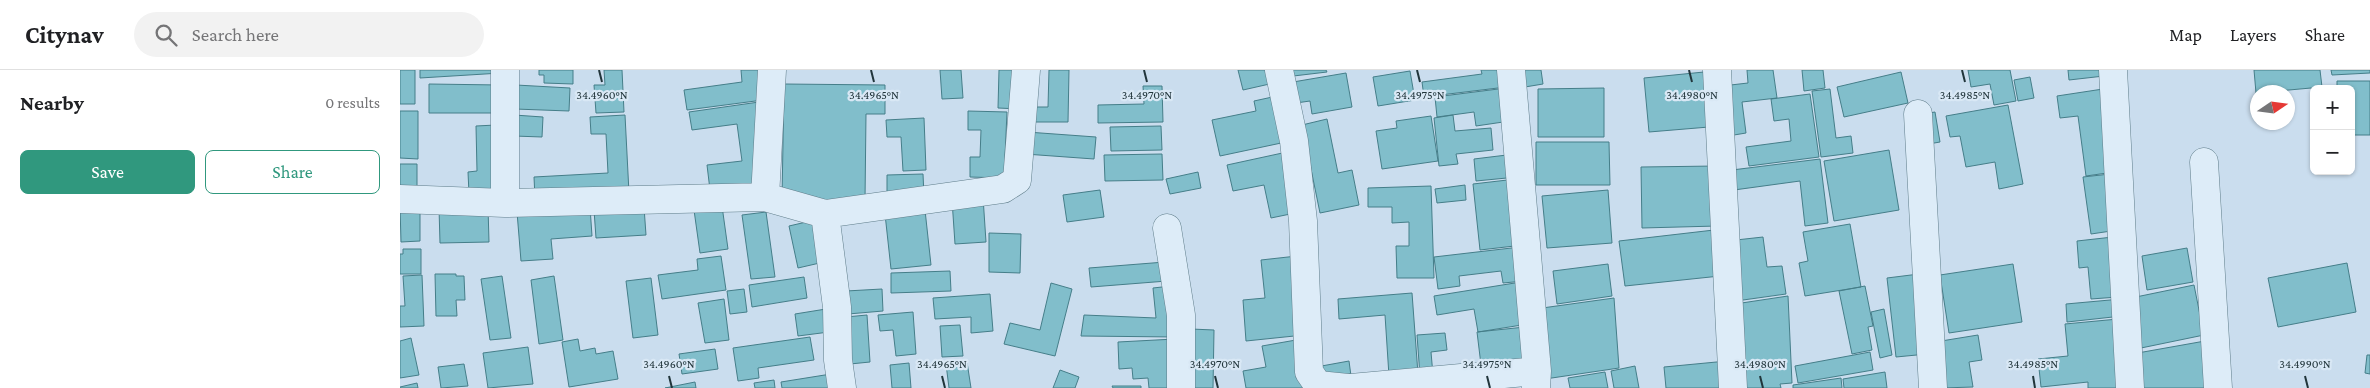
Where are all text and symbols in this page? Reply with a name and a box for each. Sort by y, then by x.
search box [134,12,484,57]
text: Citynav [25,21,104,48]
icon: search [152,21,180,49]
text: Search here [192,24,279,45]
text: Map [2169,25,2202,45]
text: Layers [2230,25,2277,45]
text: Share [2305,25,2345,45]
north arrow [2250,85,2295,130]
map controls [2310,85,2355,175]
button: + [2310,85,2355,130]
text: 34.4960°N [576,88,628,102]
text: 34.4965°N [849,88,899,102]
text: 34.4970°N [1122,88,1172,102]
text: 34.4975°N [1395,88,1445,102]
text: 34.4980°N [1666,88,1718,102]
text: 34.4985°N [1940,88,1990,102]
text: Nearby [20,91,84,115]
text: 0 results [325,94,380,111]
button: − [2310,130,2355,175]
button: Save [20,150,195,194]
button: Share [205,150,380,194]
text: 34.4960°N [643,357,695,371]
text: 34.4965°N [917,357,967,371]
text: 34.4970°N [1190,357,1240,371]
text: 34.4975°N [1462,357,1512,371]
text: 34.4980°N [1734,357,1786,371]
text: 34.4985°N [2008,357,2058,371]
text: 34.4990°N [2279,357,2331,371]

